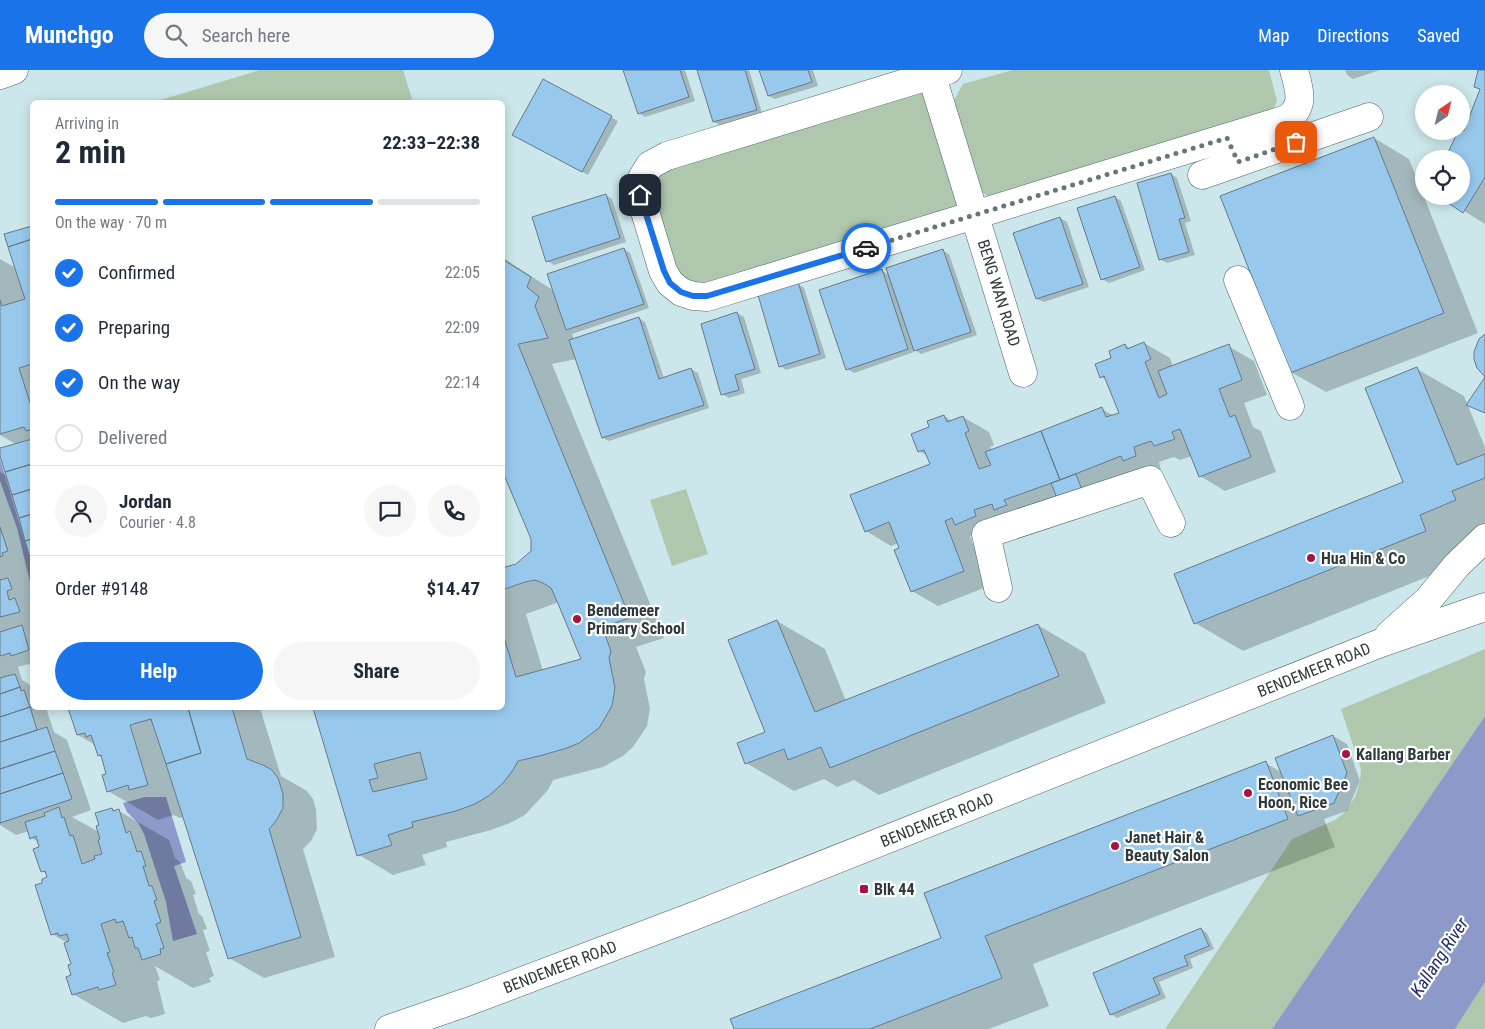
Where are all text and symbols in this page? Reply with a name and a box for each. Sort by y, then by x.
search box [144,13,494,58]
text: Munchgo [25,21,114,49]
icon: search [162,21,190,49]
text: Search here [202,24,290,47]
text: Map [1258,25,1289,46]
text: Directions [1317,25,1389,46]
text: Saved [1417,25,1460,46]
north arrow [1415,85,1470,140]
map controls [1415,85,1470,205]
text: Arriving in [55,114,119,133]
pin [1275,121,1317,163]
icon: bag [1282,128,1310,156]
text: 22:33–22:38 [382,131,480,154]
text: 2 min [55,133,126,171]
button: locate [1415,150,1470,205]
pin [619,174,661,216]
icon: home [626,181,654,209]
text: On the way · 70 m [55,213,167,232]
courier [841,223,891,273]
icon: car [852,234,880,262]
street label: BENG WAN ROAD [974,237,1024,349]
icon: check [55,259,83,287]
text: Confirmed [98,261,175,284]
text: 22:05 [445,263,480,282]
icon: check [55,314,83,342]
text: Preparing [98,316,170,339]
text: 22:09 [445,318,480,337]
icon: check [55,369,83,397]
text: On the way [98,371,180,394]
text: 22:14 [445,373,480,392]
text: Delivered [98,426,167,449]
button: person [55,485,107,537]
button: chat [364,485,416,537]
button: phone [428,485,480,537]
text: Jordan [119,490,172,513]
text: Courier · 4.8 [119,513,196,532]
place label: Hua Hin & Co [1321,549,1405,568]
marker: Hua Hin & Co [1305,552,1317,564]
text: Order #9148 [55,577,148,600]
text: $14.47 [426,577,480,600]
place label: Bendemeer Primary School [587,601,685,638]
marker: Bendemeer Primary School [571,613,583,625]
street label: BENDEMEER ROAD [1255,639,1373,701]
button: Help [55,642,263,700]
button: Share [273,642,480,700]
place label: Kallang Barber [1356,745,1450,764]
marker: Kallang Barber [1340,748,1352,760]
place label: Economic Bee Hoon, Rice [1258,775,1348,812]
marker: Economic Bee Hoon, Rice [1242,787,1254,799]
street label: BENDEMEER ROAD [878,789,996,851]
place label: Janet Hair & Beauty Salon [1125,828,1209,865]
marker: Janet Hair & Beauty Salon [1109,840,1121,852]
place label: Blk 44 [874,880,915,899]
marker: Blk 44 [858,883,870,895]
water label: Kallang River [1406,913,1473,1000]
street label: BENDEMEER ROAD [501,937,619,997]

